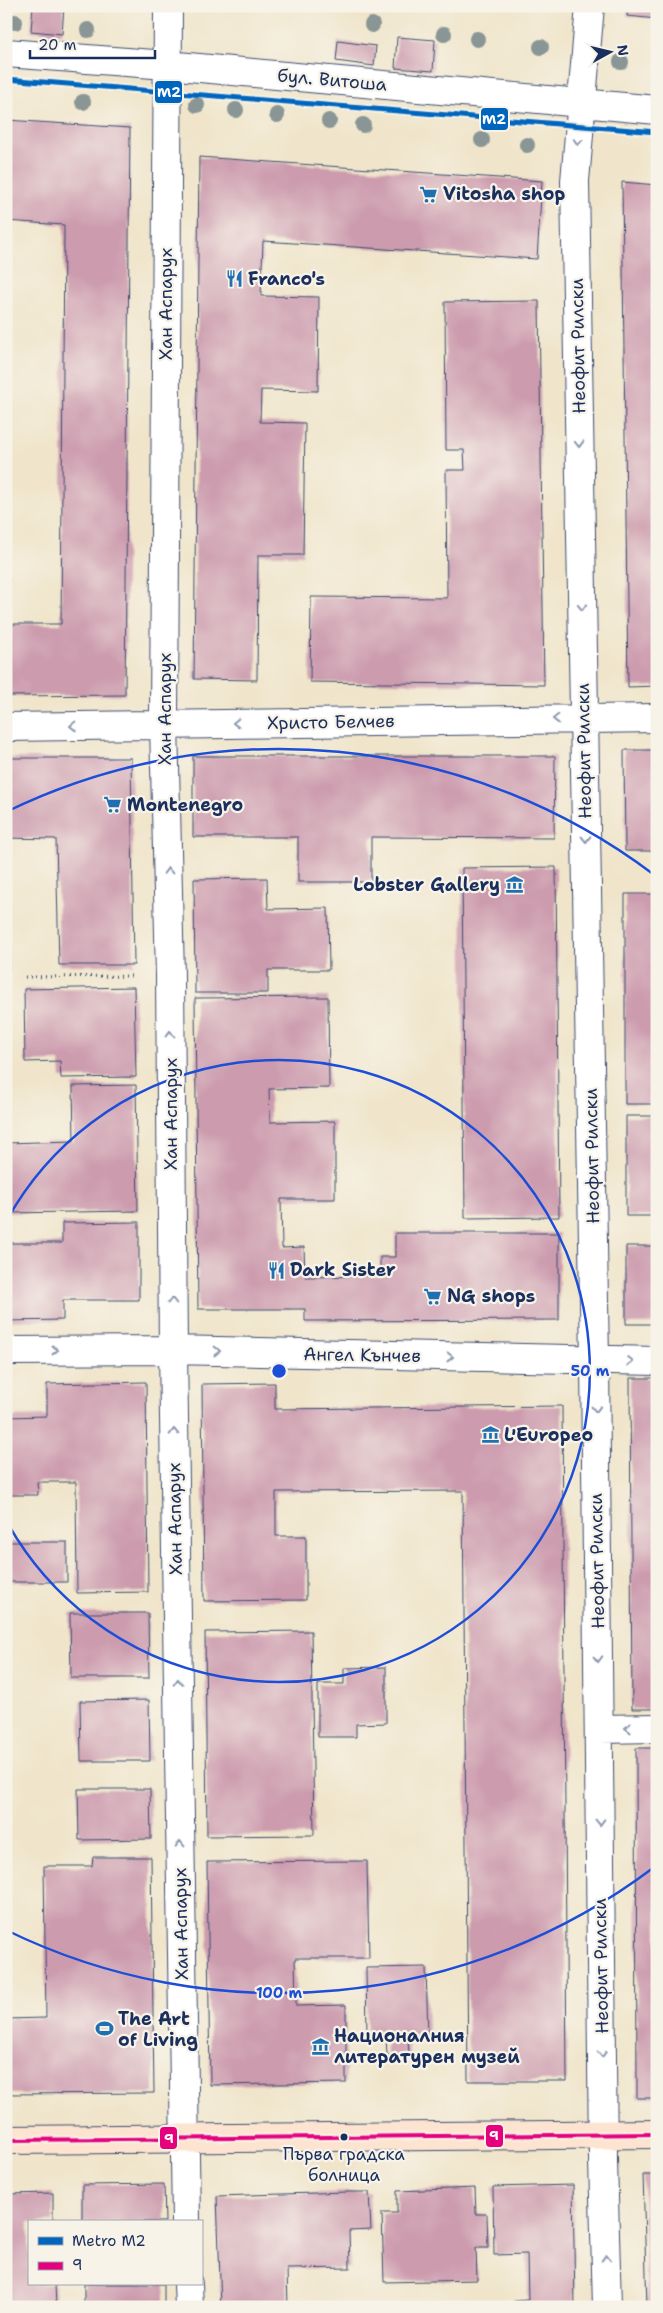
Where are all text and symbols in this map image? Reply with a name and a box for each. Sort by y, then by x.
scale bar [30,28,155,60]
north arrow [586,28,636,78]
text: 20 m [38,35,77,55]
text: N [613,43,633,57]
street label: бул. Витоша [276,63,388,97]
line badge: M2 [154,80,183,104]
text: M2 [157,83,181,101]
line badge: M2 [480,107,509,131]
text: M2 [482,110,506,128]
one-way arrow [572,138,583,146]
place label: Vitosha shop [443,182,566,206]
supermarket icon: Vitosha shop [419,184,439,204]
street label: Хан Аспарух [154,248,178,360]
place label: Franco's [248,267,325,291]
restaurant icon: Franco's [224,269,244,289]
street label: Неофит Рилски [565,278,591,414]
one-way arrow [574,441,585,449]
one-way arrow [577,604,587,611]
street label: Хан Аспарух [153,653,177,765]
street label: Неофит Рилски [571,683,597,819]
street label: Христо Белчев [267,709,395,735]
one-way arrow [551,714,559,724]
one-way arrow [231,718,239,729]
one-way arrow [69,721,76,731]
place label: Montenegro [127,793,243,817]
supermarket icon: Montenegro [103,795,123,815]
one-way arrow [581,836,591,844]
one-way arrow [162,867,173,875]
place label: Lobster Gallery [353,873,500,897]
museum icon: Lobster Gallery [504,875,524,895]
one-way arrow [165,1029,175,1037]
street label: Хан Аспарух [159,1058,183,1170]
street label: Неофит Рилски [579,1088,605,1224]
place label: Dark Sister [290,1258,396,1282]
restaurant icon: Dark Sister [266,1260,286,1280]
place label: NG shops [447,1284,535,1308]
supermarket icon: NG shops [423,1286,443,1306]
one-way arrow [167,1297,178,1305]
street label: Ангел Кънчев [303,1342,421,1368]
one-way arrow [52,1345,59,1355]
one-way arrow [214,1346,222,1356]
one-way arrow [446,1352,454,1362]
one-way arrow [626,1356,634,1366]
text: 50 m [571,1361,610,1381]
centre of rings [270,1362,288,1380]
one-way arrow [591,1406,601,1414]
place label: L'Europeo [504,1423,593,1447]
museum icon: L'Europeo [480,1425,500,1445]
one-way arrow [169,1428,179,1436]
street label: Хан Аспарух [162,1463,188,1575]
street label: Неофит Рилски [584,1493,610,1629]
one-way arrow [593,1656,603,1664]
one-way arrow [173,1678,183,1686]
one-way arrow [623,1723,631,1733]
one-way arrow [595,1818,605,1826]
one-way arrow [175,1840,185,1848]
street label: Хан Аспарух [168,1868,194,1980]
street label: Неофит Рилски [588,1898,614,2034]
text: 100 m [256,1983,302,2003]
place label: The Art of Living [118,2007,198,2052]
sports icon: The Art of Living [94,2019,114,2039]
place label: Националния литературен музей [334,2024,520,2069]
museum icon: Националния литературен музей [310,2036,330,2056]
one-way arrow [597,2051,607,2059]
line badge: 9 [485,2124,504,2148]
line badge: 9 [159,2126,178,2150]
text: 9 [489,2126,499,2144]
text: 9 [164,2129,174,2147]
marker: Първа градска болница [339,2132,349,2142]
place label: Първа градска болница [283,2143,405,2186]
legend [28,2220,202,2286]
text: Metro M2 [72,2231,146,2251]
one-way arrow [600,2254,611,2262]
text: 9 [72,2255,83,2275]

